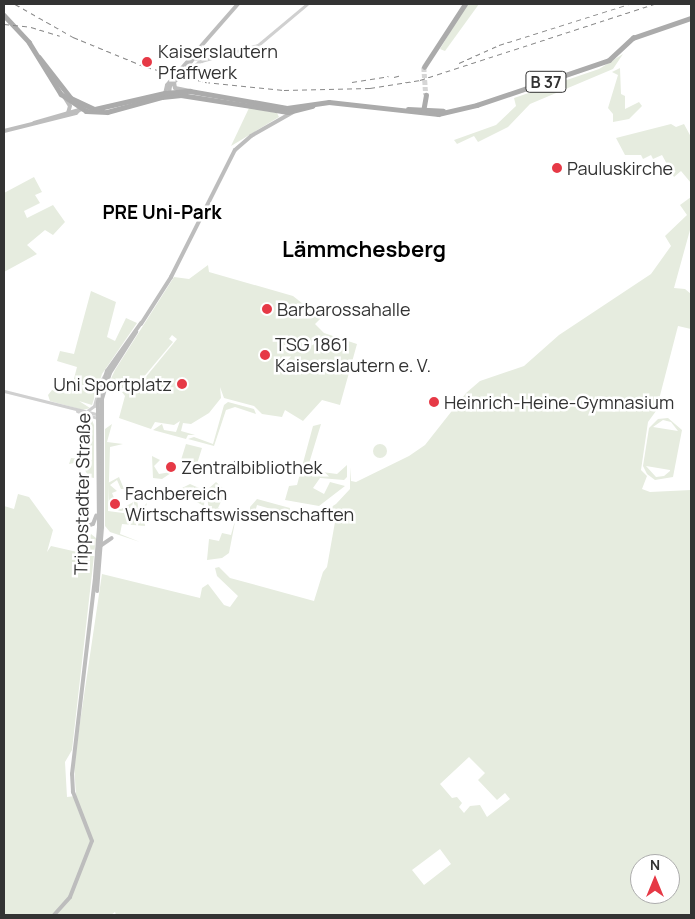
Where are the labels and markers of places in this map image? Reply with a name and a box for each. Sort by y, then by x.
place label: Kaiserslautern Pfaffwerk [158,41,278,84]
marker: Kaiserslautern Pfaffwerk [140,55,154,69]
place label: Pauluskirche [567,157,673,179]
marker: Pauluskirche [551,162,563,174]
place label: Barbarossahalle [277,298,411,320]
marker: Barbarossahalle [261,303,273,315]
place label: TSG 1861 Kaiserslautern e. V. [275,334,431,376]
marker: TSG 1861 Kaiserslautern e. V. [259,349,271,361]
place label: Uni Sportplatz [53,373,172,395]
marker: Uni Sportplatz [176,378,188,390]
place label: Heinrich-Heine-Gymnasium [444,391,674,413]
marker: Heinrich-Heine-Gymnasium [428,396,440,408]
place label: Zentralbibliothek [181,456,322,478]
marker: Zentralbibliothek [165,461,177,473]
place label: Fachbereich Wirtschaftswissenschaften [125,483,354,526]
marker: Fachbereich Wirtschaftswissenschaften [109,498,121,510]

